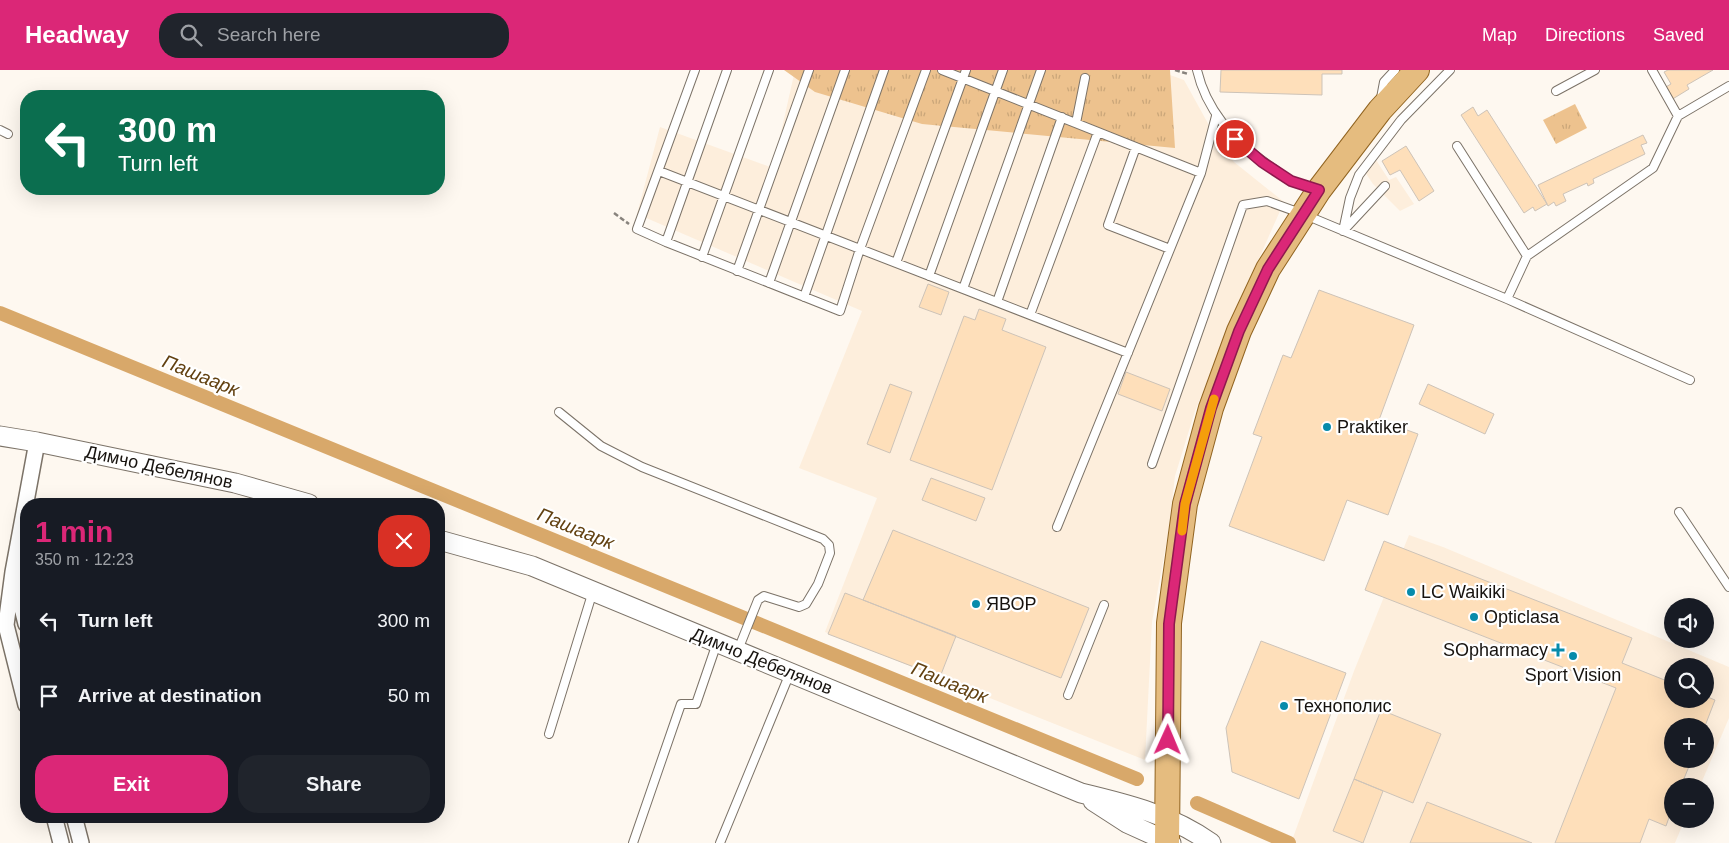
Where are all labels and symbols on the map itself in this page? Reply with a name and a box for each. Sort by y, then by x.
pin [1214,118,1256,160]
water label: Пашаарк [159,351,243,401]
place label: Praktiker [1337,417,1408,437]
marker: Praktiker [1321,421,1333,433]
street label: Димчо Дебелянов [83,442,235,492]
water label: Пашаарк [534,504,618,554]
place label: LC Waikiki [1421,582,1505,602]
marker: LC Waikiki [1405,586,1417,598]
place label: ЯВОР [986,594,1036,614]
marker: ЯВОР [970,598,982,610]
place label: Opticlasa [1484,607,1560,627]
marker: Opticlasa [1468,611,1480,623]
street label: Димчо Дебелянов [689,624,835,698]
place label: SOpharmacy [1443,640,1548,660]
marker: SOpharmacy [1552,644,1564,656]
marker: Sport Vision [1567,650,1579,662]
water label: Пашаарк [908,658,992,708]
place label: Sport Vision [1525,665,1621,685]
place label: Технополис [1294,696,1391,716]
marker: Технополис [1278,700,1290,712]
position arrow [1141,713,1193,765]

